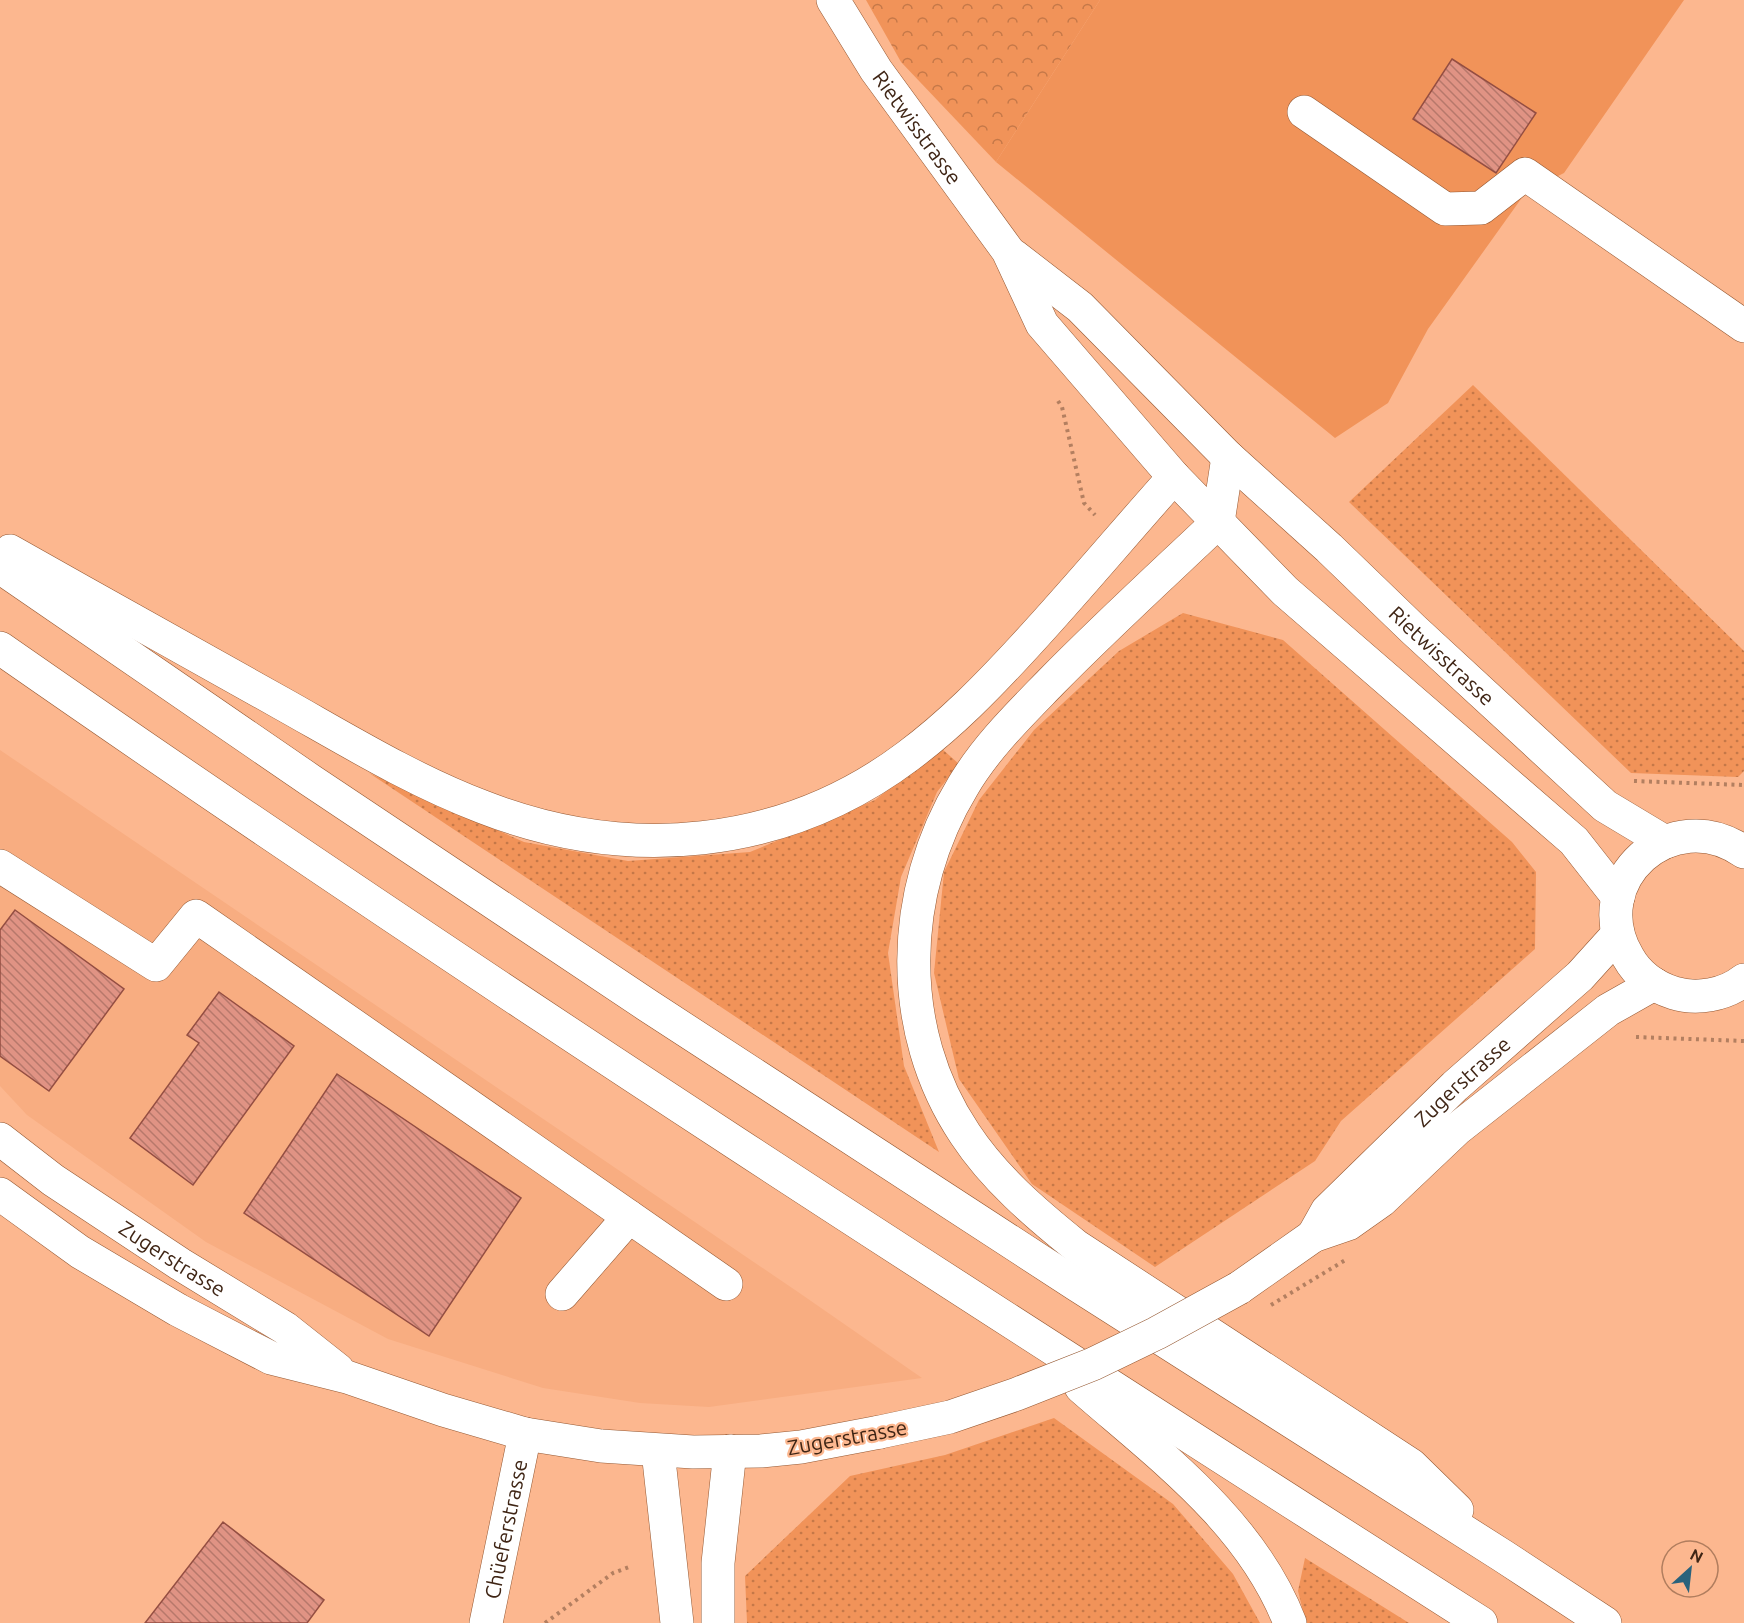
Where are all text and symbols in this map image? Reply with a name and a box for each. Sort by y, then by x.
street label: Rietwisstrasse [868,66,967,189]
street label: Rietwisstrasse [1384,601,1499,710]
street label: Zugerstrasse [1409,1031,1515,1131]
street label: Zugerstrasse [115,1215,230,1301]
street label: Zugerstrasse [785,1415,909,1459]
street label: Chüeferstrasse [479,1457,532,1601]
north arrow [1660,1539,1720,1599]
text: N [1687,1545,1706,1566]

